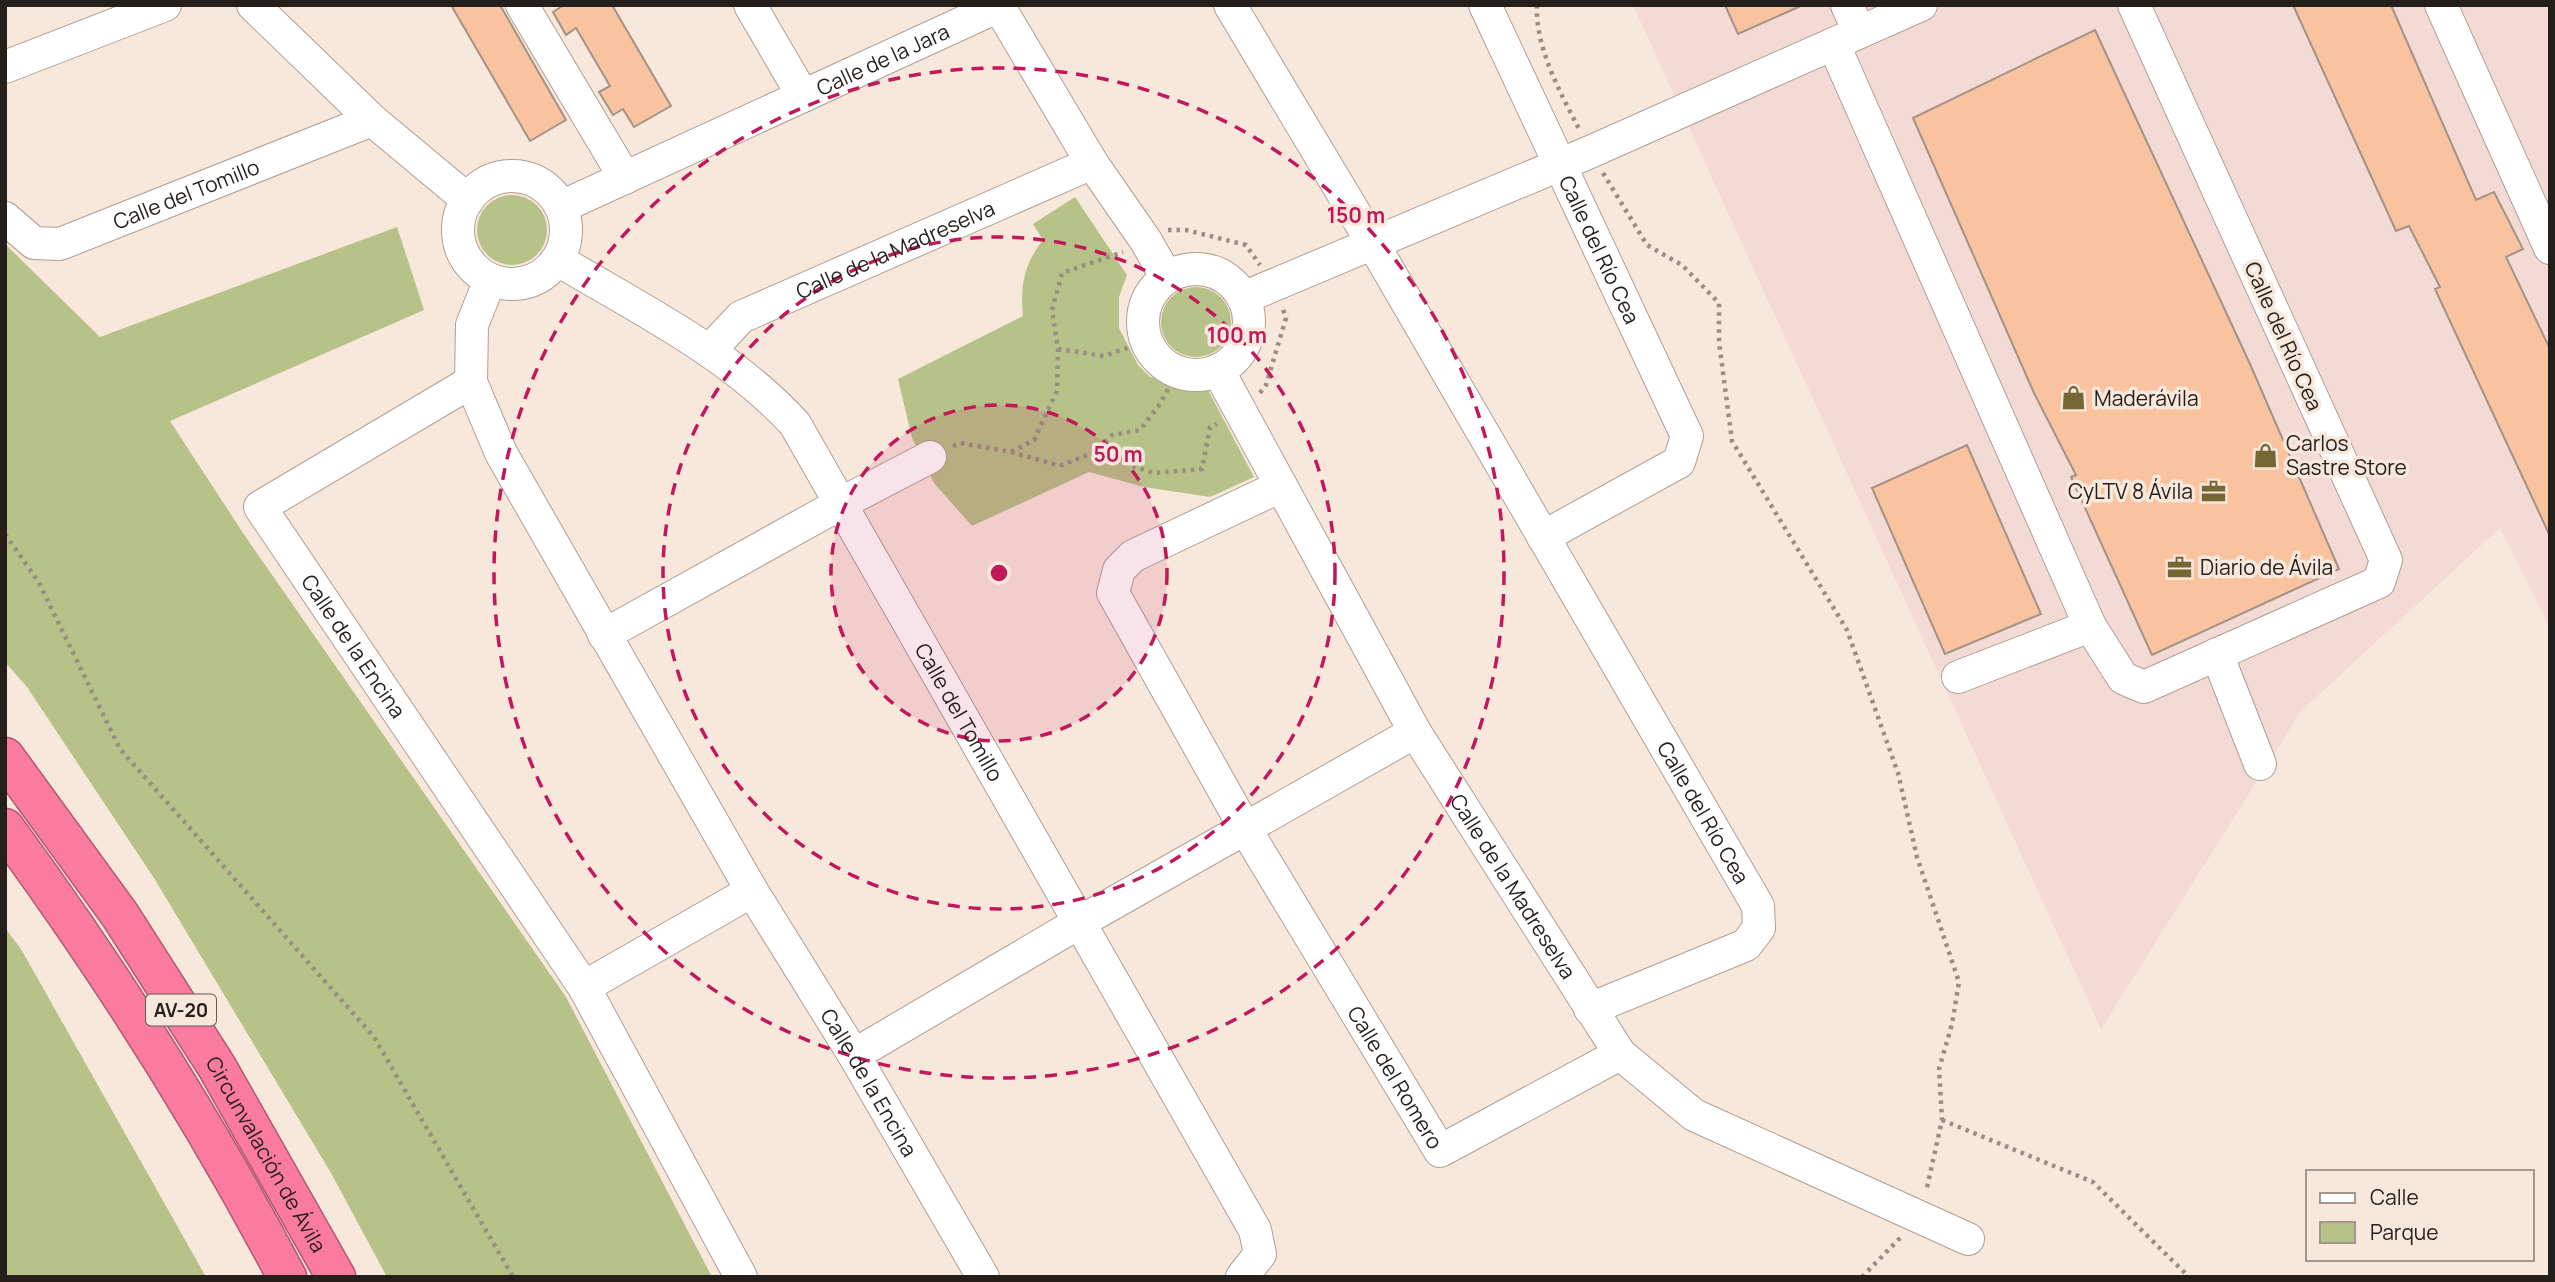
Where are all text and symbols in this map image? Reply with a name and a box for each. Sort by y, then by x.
street label: Calle de la Jara [812,17,954,102]
street label: Calle del Tomillo [109,152,263,236]
street label: Calle del Río Cea [1553,171,1646,328]
street label: Calle de la Madreselva [791,194,999,305]
text: 150 m [1327,201,1385,229]
street label: Calle del Río Cea [2239,257,2329,415]
text: 100 m [1207,321,1267,349]
shop icon: Maderávila [2060,384,2088,412]
place label: Maderávila [2094,384,2199,412]
place label: Carlos Sastre Store [2286,429,2407,481]
text: 50 m [1093,440,1143,468]
shop icon: Carlos Sastre Store [2252,441,2280,469]
place label: CyLTV 8 Ávila [2068,477,2193,505]
office icon: CyLTV 8 Ávila [2199,477,2227,505]
office icon: Diario de Ávila [2166,553,2194,581]
place label: Diario de Ávila [2200,553,2333,581]
centre of rings [987,561,1011,585]
street label: Calle de la Encina [295,569,412,723]
street label: Calle del Tomillo [909,638,1010,786]
street label: Calle del Río Cea [1651,736,1756,889]
street label: Calle de la Madreselva [1444,788,1583,984]
road number: AV-20 [146,994,216,1026]
street label: Calle del Romero [1341,1001,1449,1154]
street label: Calle de la Encina [815,1003,924,1162]
street label: Circunvalación de Ávila [200,1051,333,1257]
legend [2306,1170,2534,1261]
text: Calle [2370,1183,2419,1211]
text: Parque [2370,1218,2439,1246]

